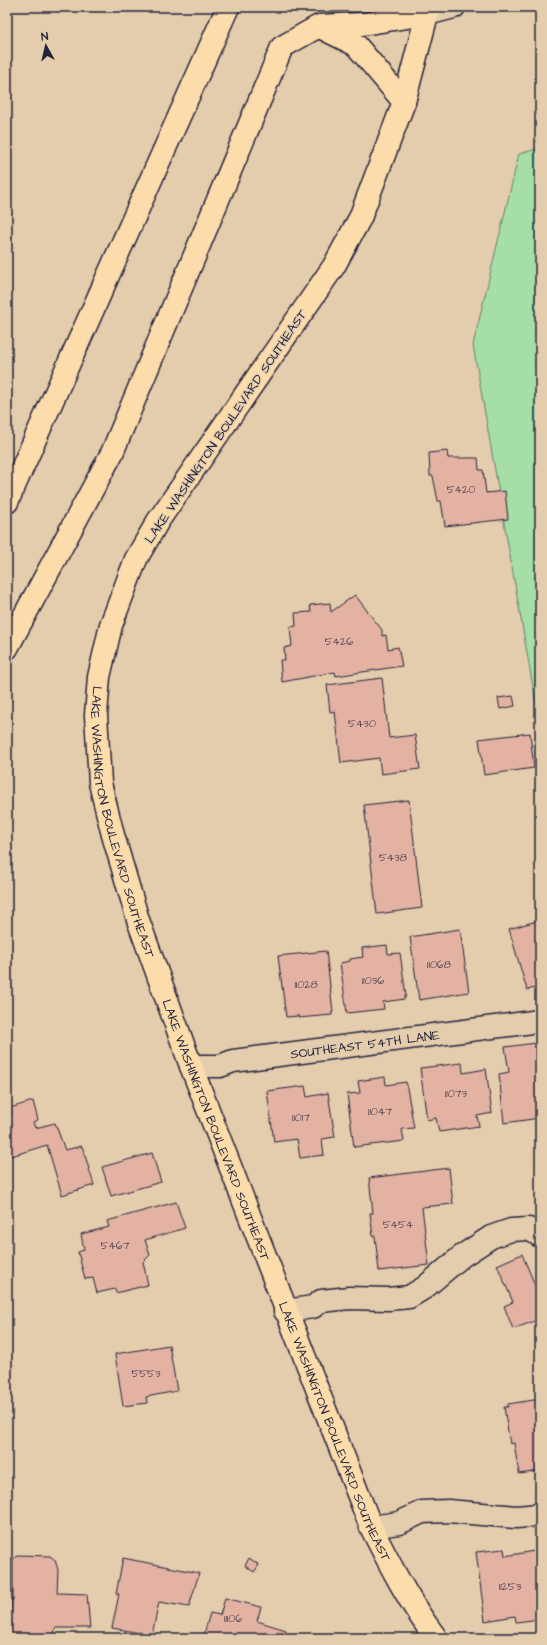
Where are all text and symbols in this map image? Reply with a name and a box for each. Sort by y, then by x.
north arrow [26,26,66,66]
text: N [40,29,49,45]
street label: LAKE WASHINGTON BOULEVARD SOUTHEAST [141,305,312,547]
house number: 5420 [447,482,475,497]
house number: 5426 [325,634,353,649]
street label: LAKE WASHINGTON BOULEVARD SOUTHEAST [86,685,159,961]
house number: 5430 [348,716,376,731]
house number: 5438 [379,850,407,865]
house number: 11068 [427,957,451,972]
house number: 11036 [362,973,384,988]
house number: 11028 [294,977,318,992]
street label: LAKE WASHINGTON BOULEVARD SOUTHEAST [158,997,274,1264]
street label: SOUTHEAST 54TH LANE [289,1026,441,1063]
house number: 11073 [445,1086,467,1101]
house number: 11047 [368,1104,392,1119]
house number: 11017 [292,1110,310,1125]
house number: 5454 [383,1217,414,1232]
house number: 5467 [101,1238,130,1253]
street label: LAKE WASHINGTON BOULEVARD SOUTHEAST [274,1299,395,1565]
house number: 5553 [132,1366,161,1381]
house number: 11253 [499,1579,522,1594]
house number: 11106 [224,1611,242,1626]

